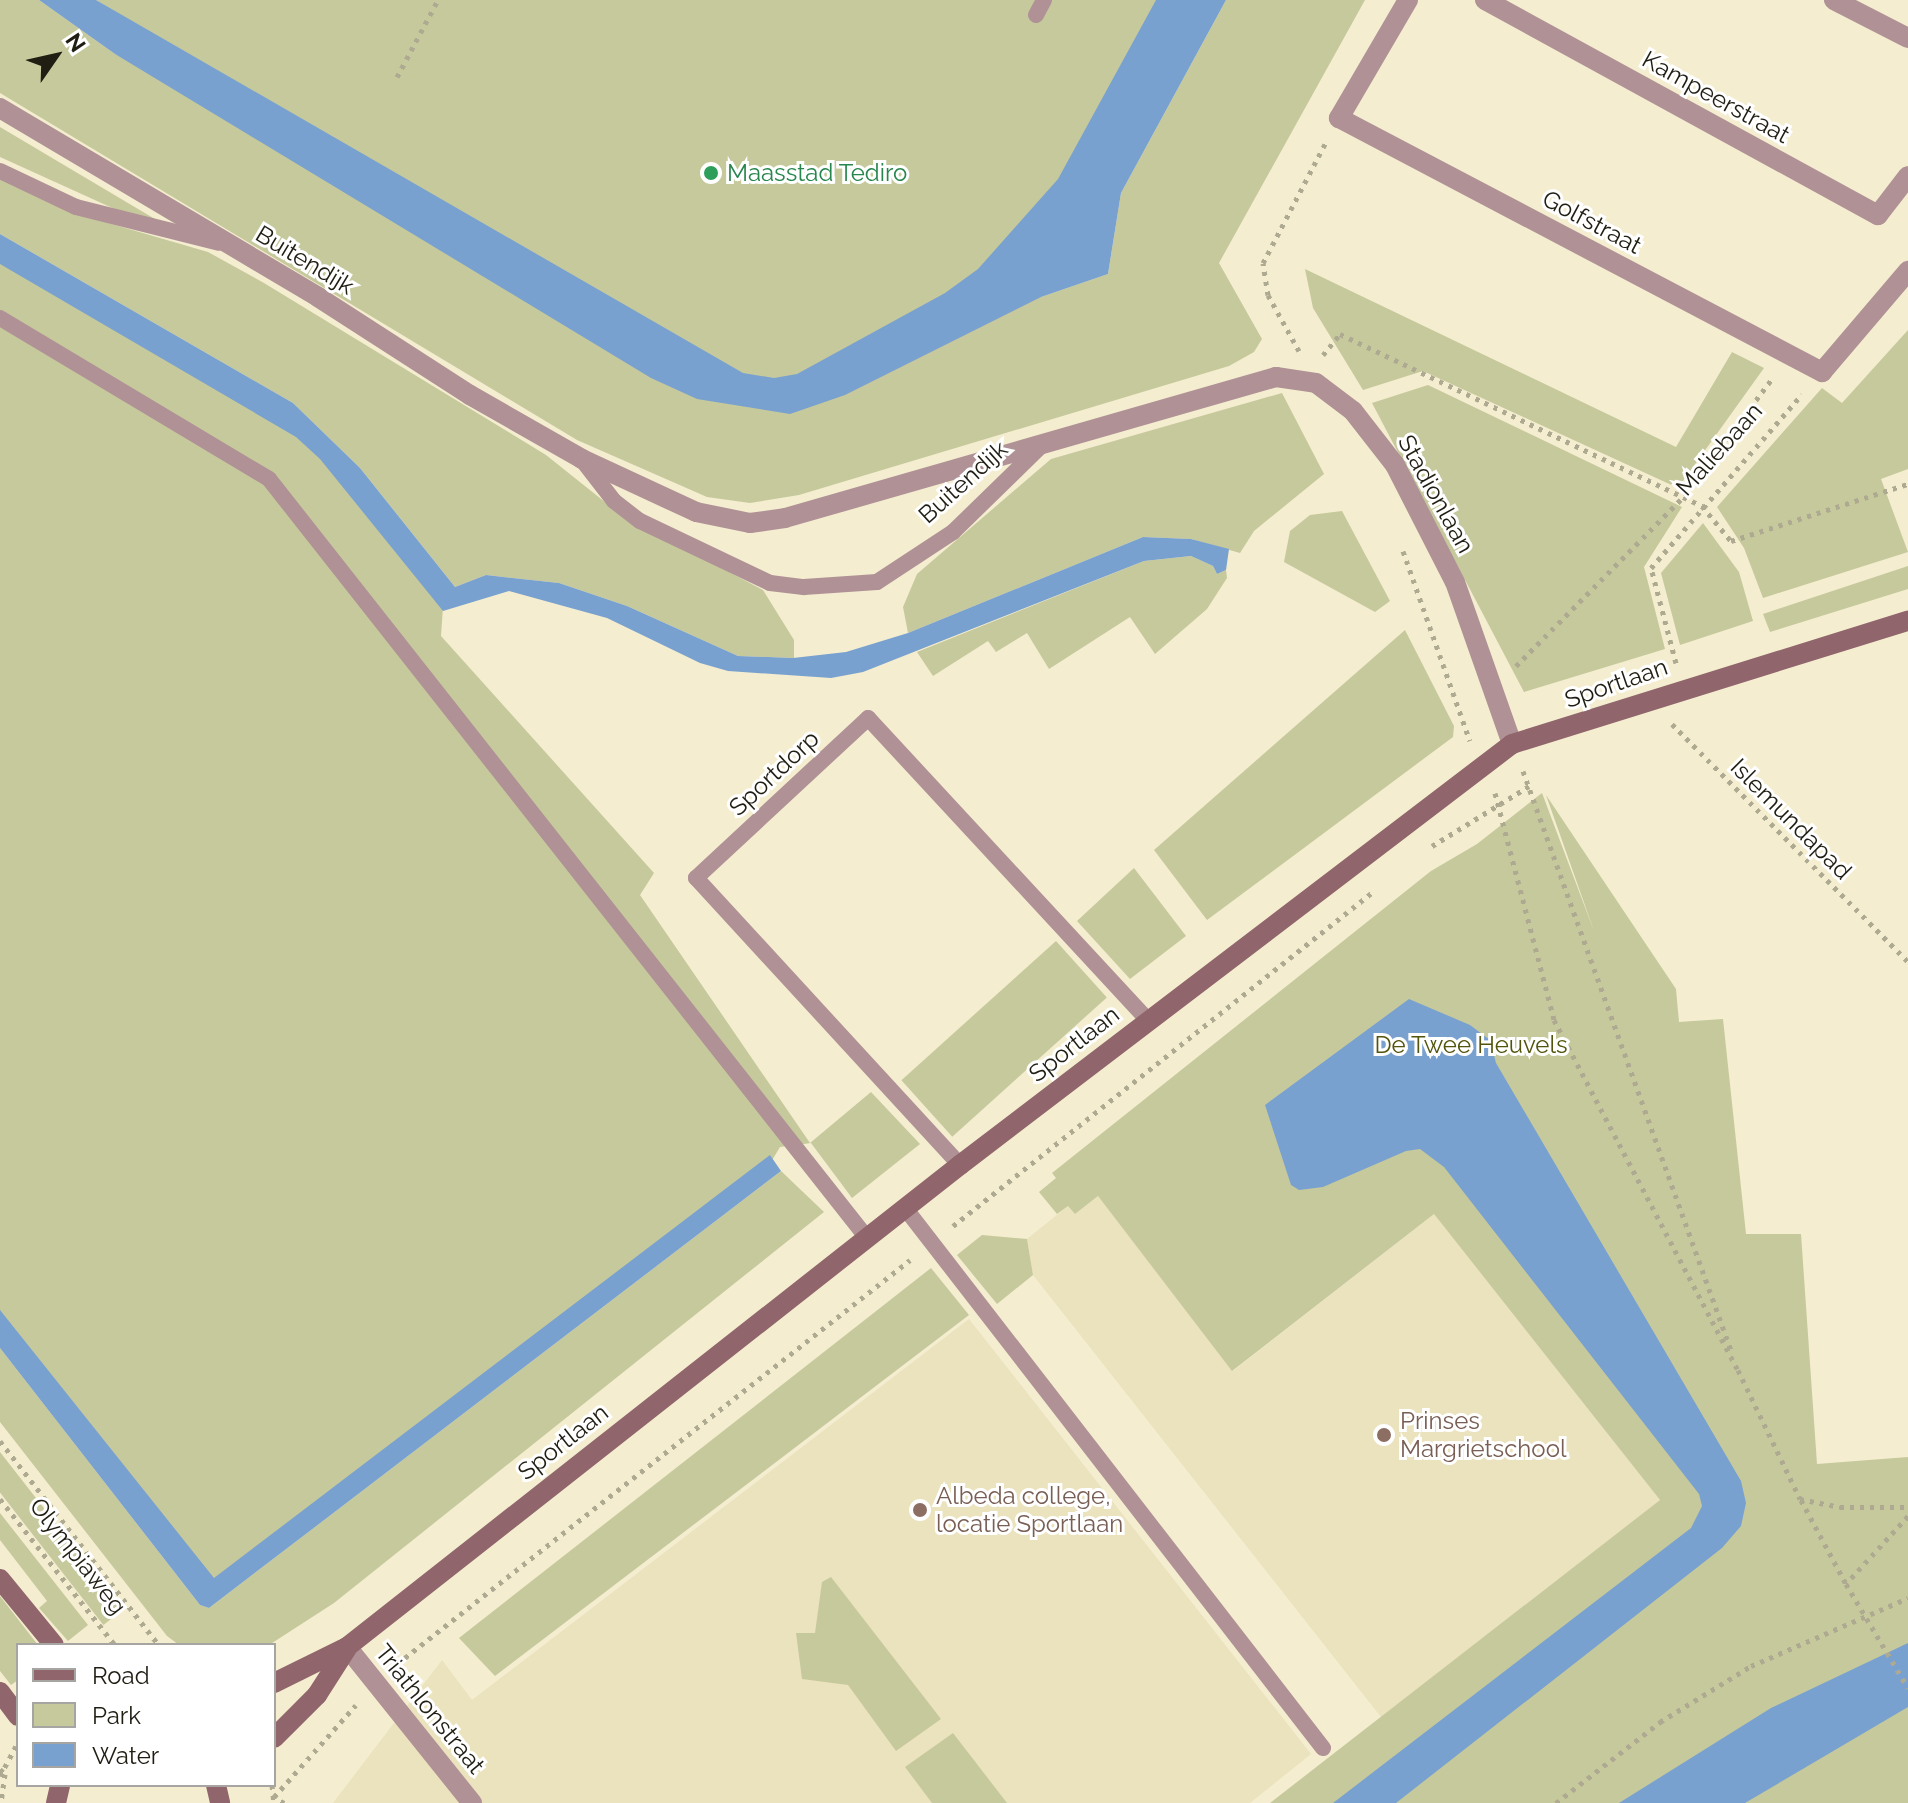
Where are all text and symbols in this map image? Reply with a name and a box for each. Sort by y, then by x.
north arrow [16,16,96,96]
text: N [60,28,91,57]
street label: Kampeerstraat [1637,45,1795,149]
place label: Maasstad Tediro [727,159,908,187]
marker: Maasstad Tediro [702,164,720,182]
street label: Golfstraat [1538,184,1646,260]
street label: Buitendijk [251,219,359,301]
street label: Maliebaan [1670,397,1768,501]
street label: Stadionlaan [1392,430,1480,558]
street label: Buitendijk [913,435,1013,529]
street label: Sportlaan [1561,652,1671,714]
street label: Sportdorp [723,724,825,822]
street label: Islemundapad [1725,753,1857,885]
street label: Sportlaan [1023,1000,1125,1088]
park label: De Twee Heuvels [1374,1031,1568,1059]
street label: Sportlaan [512,1398,614,1486]
place label: Prinses Margrietschool [1400,1407,1566,1463]
marker: Prinses Margrietschool [1375,1426,1393,1444]
place label: Albeda college, locatie Sportlaan [936,1482,1123,1538]
street label: Olympiaweg [24,1492,132,1620]
marker: Albeda college, locatie Sportlaan [911,1501,929,1519]
street label: Triathlonstraat [369,1639,491,1779]
legend [16,1643,276,1787]
text: Road [92,1661,150,1690]
text: Park [92,1701,141,1730]
text: Water [92,1741,159,1770]

